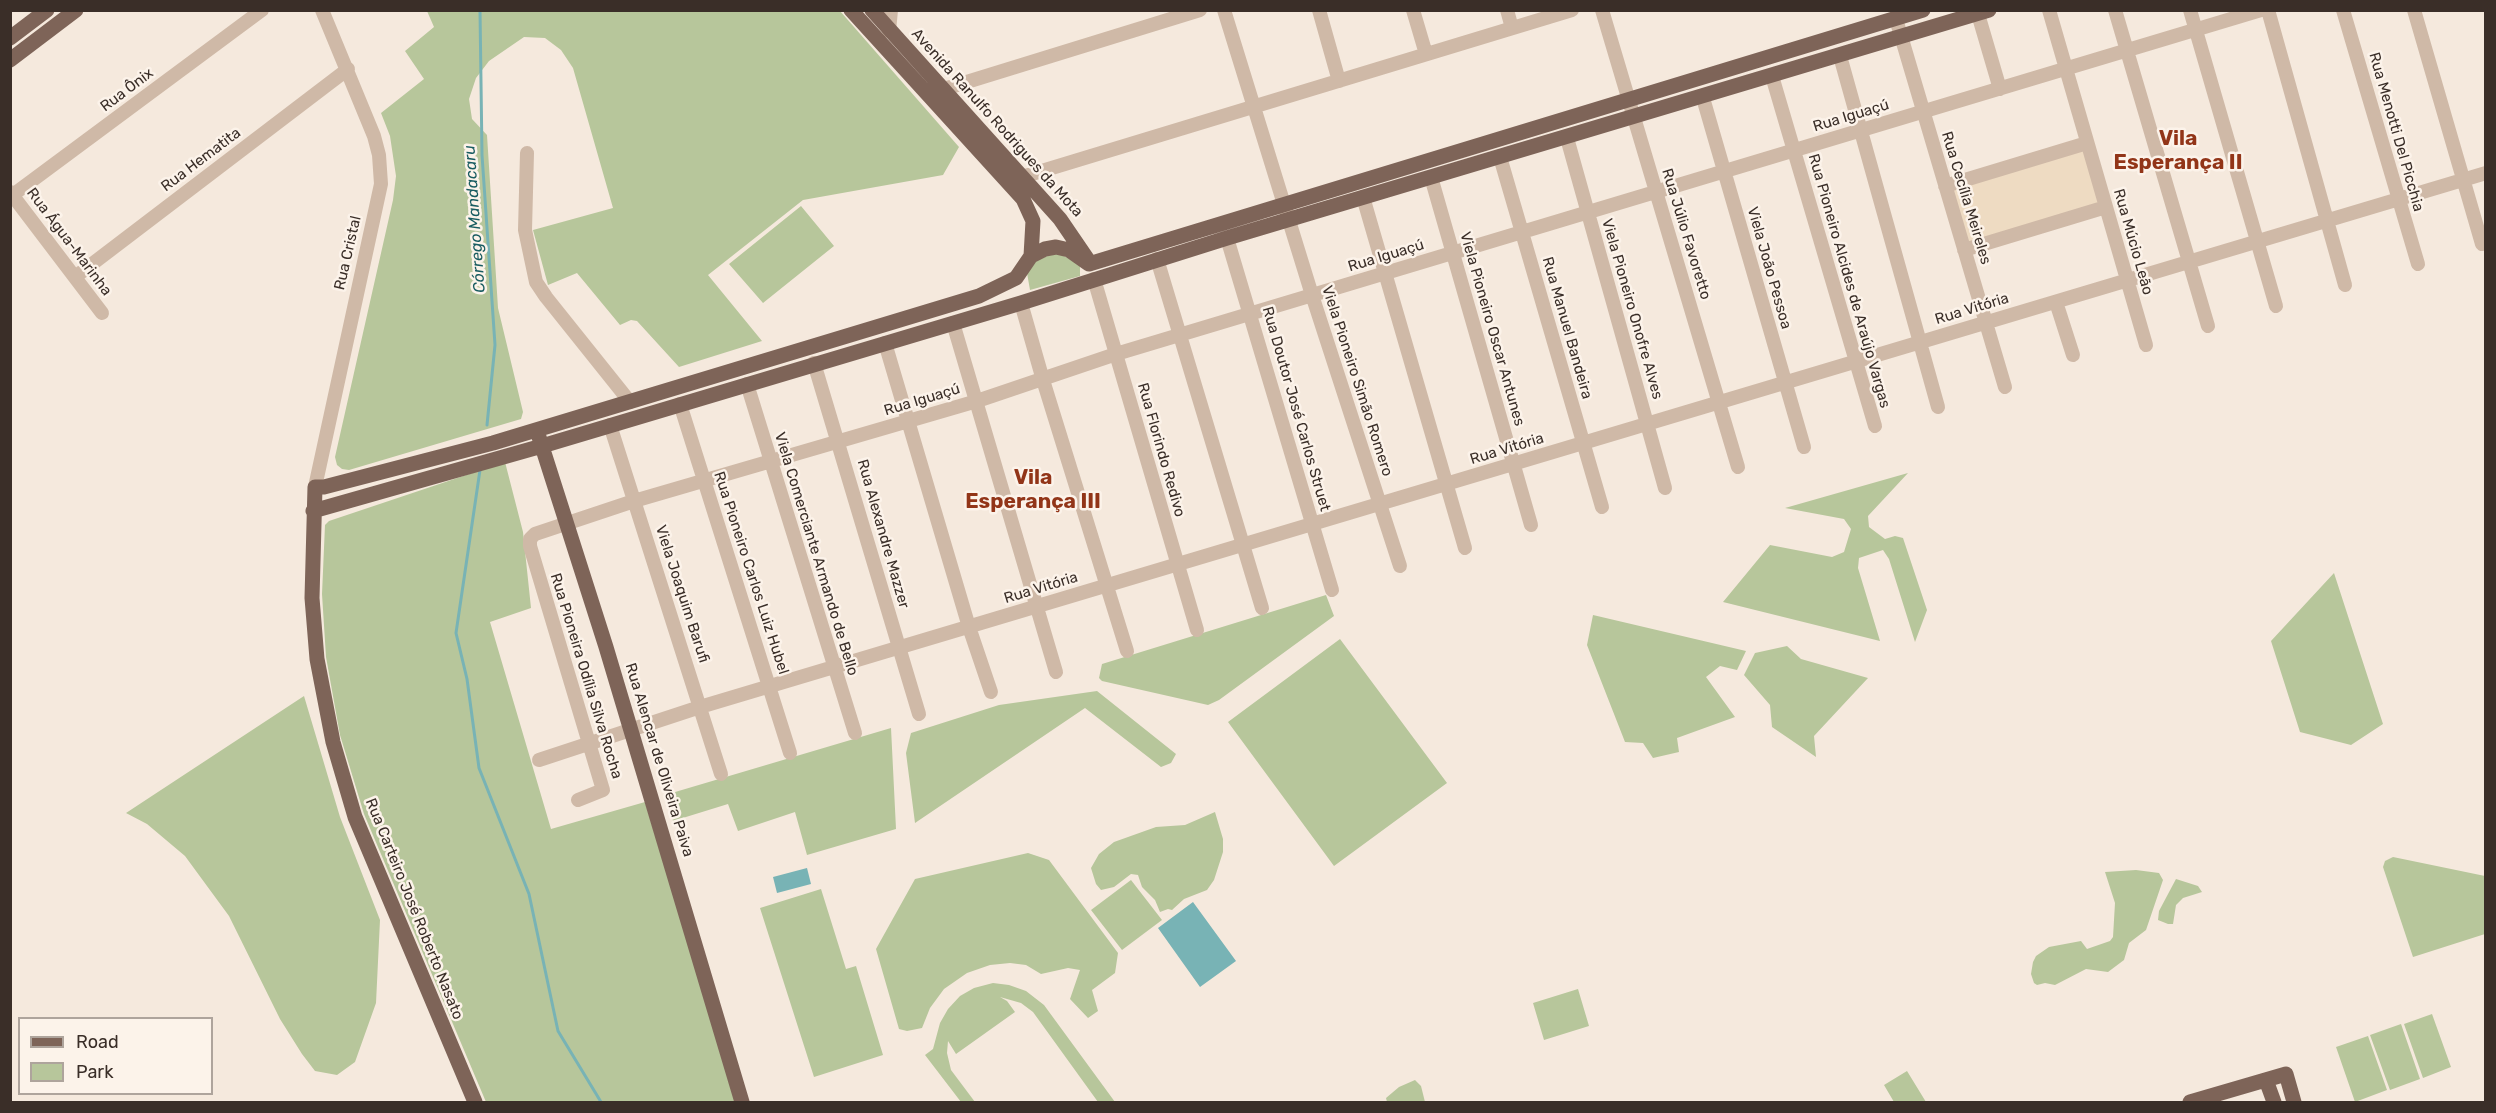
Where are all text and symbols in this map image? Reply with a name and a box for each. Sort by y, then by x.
street label: Avenida Ranulfo Rodrigues da Mota [908,25,1086,221]
street label: Rua Menotti Del Picchia [2365,50,2427,214]
street label: Rua Ônix [97,64,157,116]
street label: Rua Iguaçú [1811,96,1891,136]
street label: Rua Hematita [158,124,244,196]
district label: Vila Esperança II [2114,126,2242,176]
street label: Rua Cecília Meireles [1937,129,1995,267]
water label: Córrego Mandacaru [460,144,490,294]
street label: Rua Pioneiro Alcides de Araújo Vargas [1804,152,1894,410]
street label: Rua Júlio Favoretto [1657,166,1715,302]
street label: Rua Água-Marinha [23,185,115,299]
street label: Rua Múcio Leão [2109,187,2157,297]
street label: Viela João Pessoa [1743,205,1795,331]
street label: Rua Cristal [331,214,365,292]
street label: Viela Pioneiro Onofre Alves [1598,217,1666,401]
street label: Viela Pioneiro Oscar Antunes [1456,230,1528,428]
street label: Rua Iguaçú [1346,236,1426,276]
street label: Rua Manuel Bandeira [1538,255,1596,401]
street label: Viela Pioneiro Simão Romero [1318,283,1396,479]
street label: Rua Vitória [1933,289,2011,329]
street label: Rua Doutor José Carlos Struet [1258,305,1334,513]
street label: Rua Iguaçú [882,380,962,420]
street label: Rua Florindo Redivo [1133,381,1189,519]
street label: Rua Vitória [1468,429,1546,469]
street label: Viela Comerciante Armando de Bello [770,430,862,678]
street label: Rua Alexandre Mazzer [853,457,913,611]
district label: Vila Esperança III [965,465,1101,515]
street label: Rua Pioneiro Carlos Luiz Hubel [710,469,792,677]
street label: Viela Joaquim Barufi [651,523,713,665]
street label: Rua Vitória [1002,568,1080,608]
street label: Rua Pioneira Odília Silva Rocha [546,571,626,781]
street label: Rua Alencar de Oliveira Paiva [621,661,697,859]
street label: Rua Carteiro José Roberto Nasato [361,796,467,1022]
legend [18,1017,213,1095]
text: Road [76,1031,119,1053]
text: Park [76,1061,113,1083]

